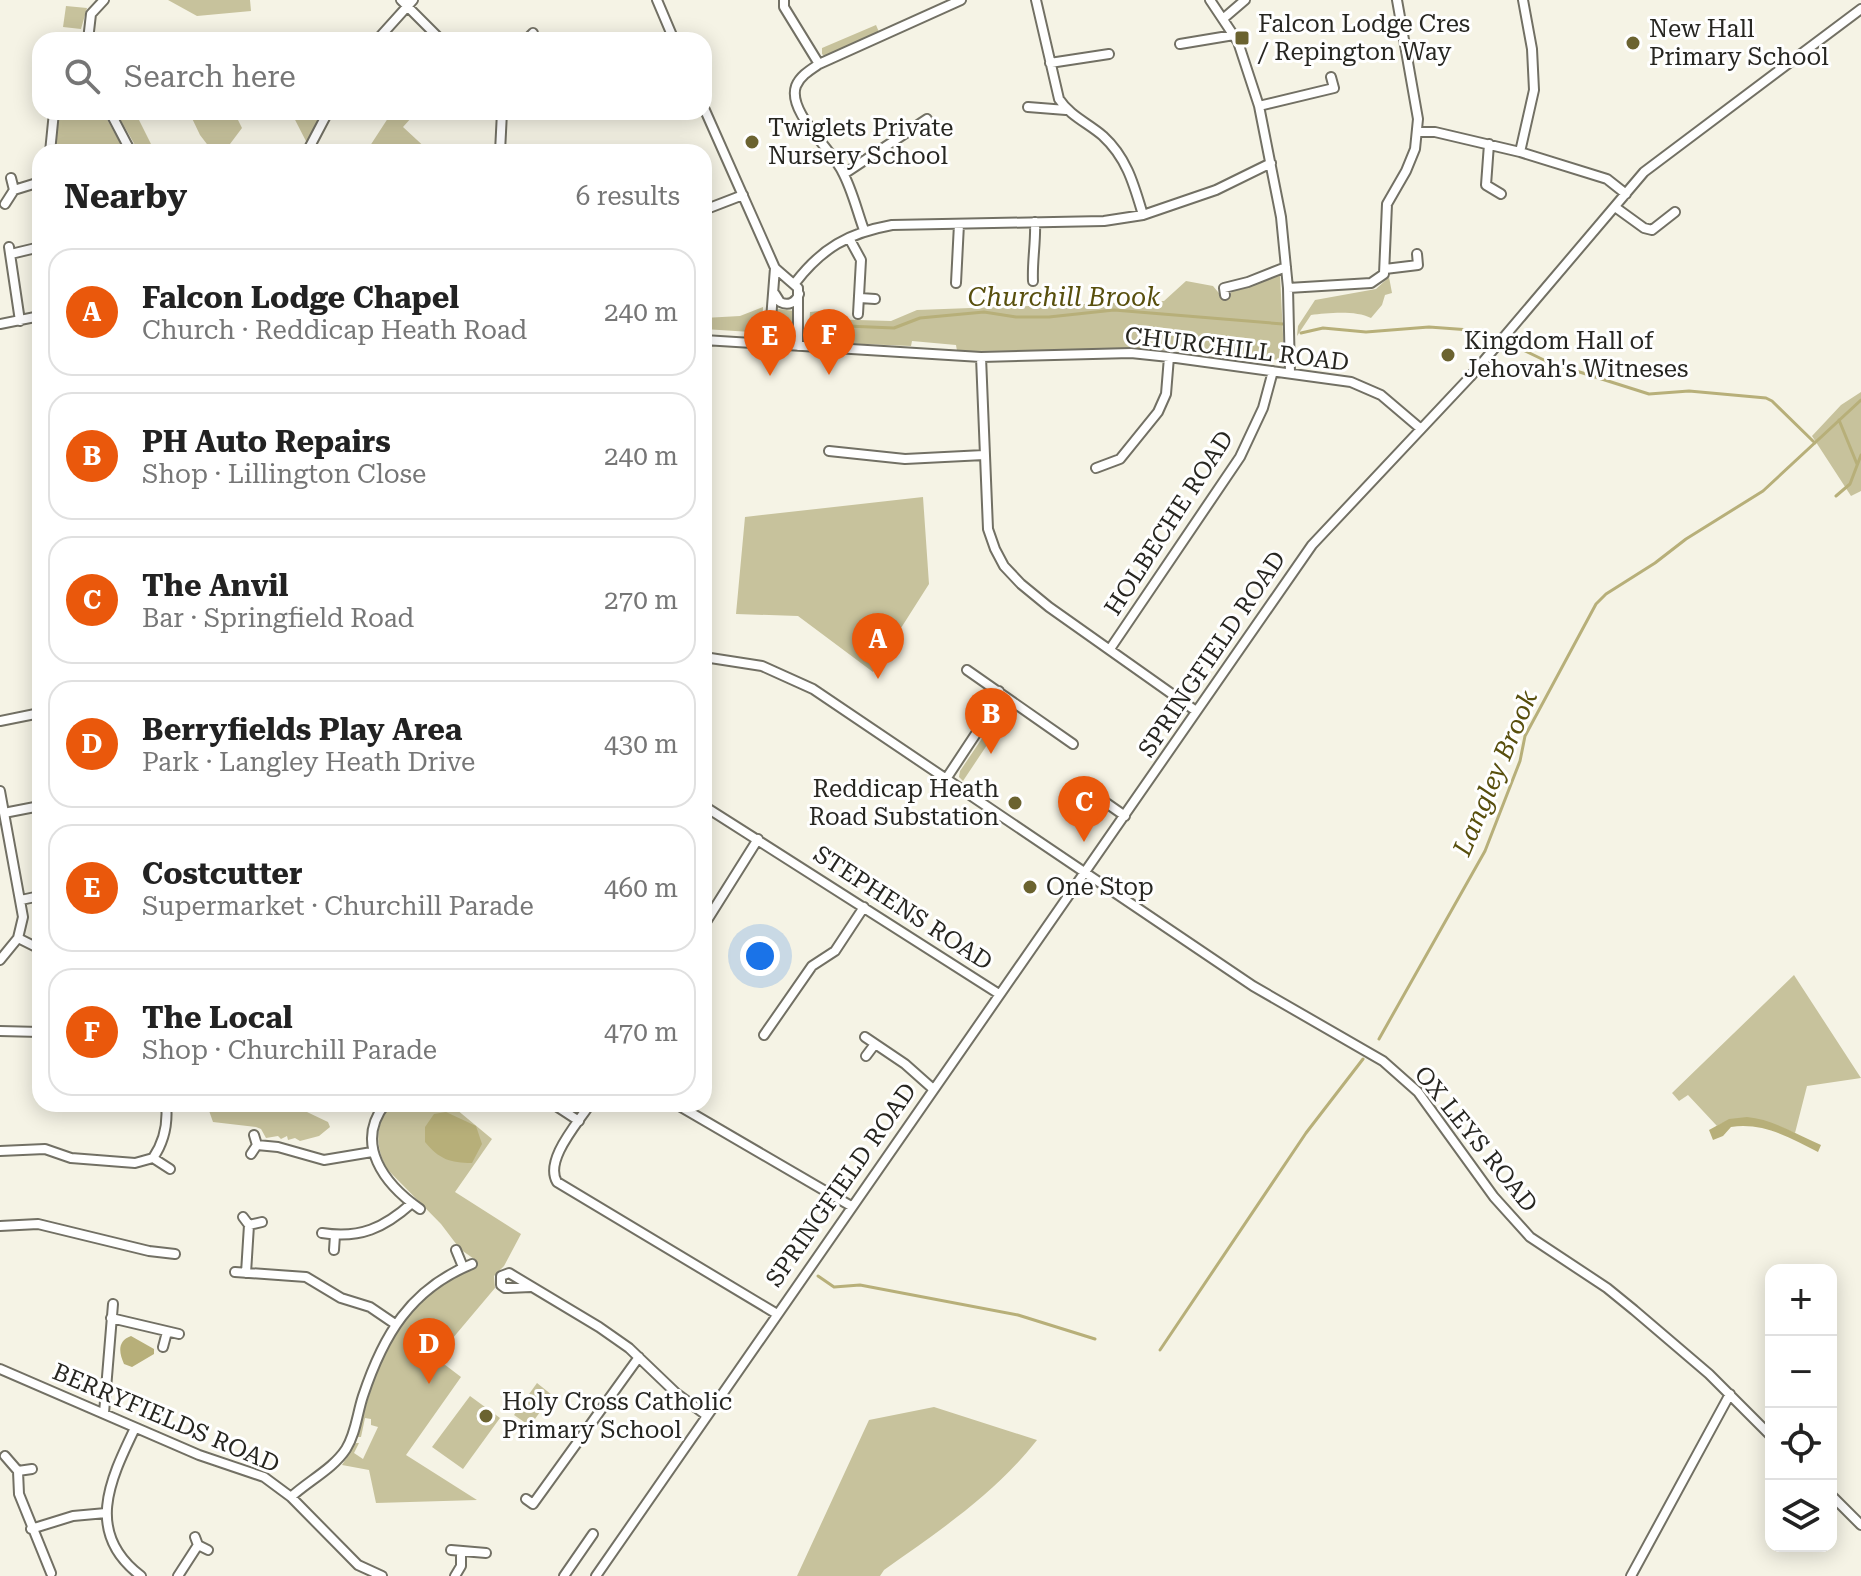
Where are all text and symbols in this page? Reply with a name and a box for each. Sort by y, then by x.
place label: Falcon Lodge Cres / Repington Way [1257,10,1470,66]
place label: New Hall Primary School [1649,15,1829,71]
marker: Falcon Lodge Cres / Repington Way [1233,29,1251,47]
search box [32,32,712,120]
marker: New Hall Primary School [1624,34,1642,52]
icon: search [60,54,104,98]
text: Search here [124,59,296,94]
place label: Twiglets Private Nursery School [768,114,953,170]
marker: Twiglets Private Nursery School [743,133,761,151]
text: Nearby [64,176,187,216]
text: 6 results [576,181,680,211]
text: Falcon Lodge Chapel [142,280,459,315]
water label: Churchill Brook [968,282,1161,312]
text: A [83,297,101,327]
text: 240 m [604,297,678,327]
pin: F [803,309,855,375]
pin: E [744,310,796,376]
text: Church · Reddicap Heath Road [142,315,527,345]
street label: CHURCHILL ROAD [1123,321,1351,377]
place label: Kingdom Hall of Jehovah's Witneses [1464,327,1688,383]
marker: Kingdom Hall of Jehovah's Witneses [1439,346,1457,364]
text: PH Auto Repairs [142,424,391,459]
street label: HOLBECHE ROAD [1099,426,1239,620]
text: B [83,441,101,471]
text: 240 m [604,441,678,471]
text: Shop · Lillington Close [142,459,426,489]
street label: SPRINGFIELD ROAD [1133,546,1291,762]
text: The Anvil [142,568,288,603]
text: C [83,585,101,615]
text: 270 m [604,585,678,615]
text: Bar · Springfield Road [142,603,414,633]
pin: A [852,613,904,679]
water label: Langley Brook [1446,685,1544,861]
pin: B [965,688,1017,754]
text: Berryfields Play Area [142,712,462,747]
text: D [82,729,102,759]
text: 430 m [604,729,678,759]
text: Park · Langley Heath Drive [142,747,475,777]
place label: Reddicap Heath Road Substation [809,775,999,831]
pin: C [1058,776,1110,842]
marker: Reddicap Heath Road Substation [1006,794,1024,812]
street label: STEPHENS ROAD [808,840,998,976]
text: Costcutter [142,856,303,891]
text: E [84,873,100,903]
text: 460 m [604,873,678,903]
place label: One Stop [1046,873,1154,901]
marker: One Stop [1021,878,1039,896]
text: Supermarket · Churchill Parade [142,891,534,921]
your location [740,936,780,976]
text: The Local [142,1000,293,1035]
text: F [84,1017,100,1047]
text: 470 m [604,1017,678,1047]
text: Shop · Churchill Parade [142,1035,437,1065]
street label: OX LEYS ROAD [1409,1060,1543,1218]
street label: SPRINGFIELD ROAD [760,1078,922,1292]
map controls [1765,1264,1837,1552]
button: + [1765,1264,1837,1336]
pin: D [403,1318,455,1384]
button: − [1765,1336,1837,1408]
street label: BERRYFIELDS ROAD [48,1357,284,1479]
place label: Holy Cross Catholic Primary School [502,1388,732,1444]
marker: Holy Cross Catholic Primary School [477,1407,495,1425]
button: locate [1765,1408,1837,1480]
button: layers [1765,1480,1837,1552]

